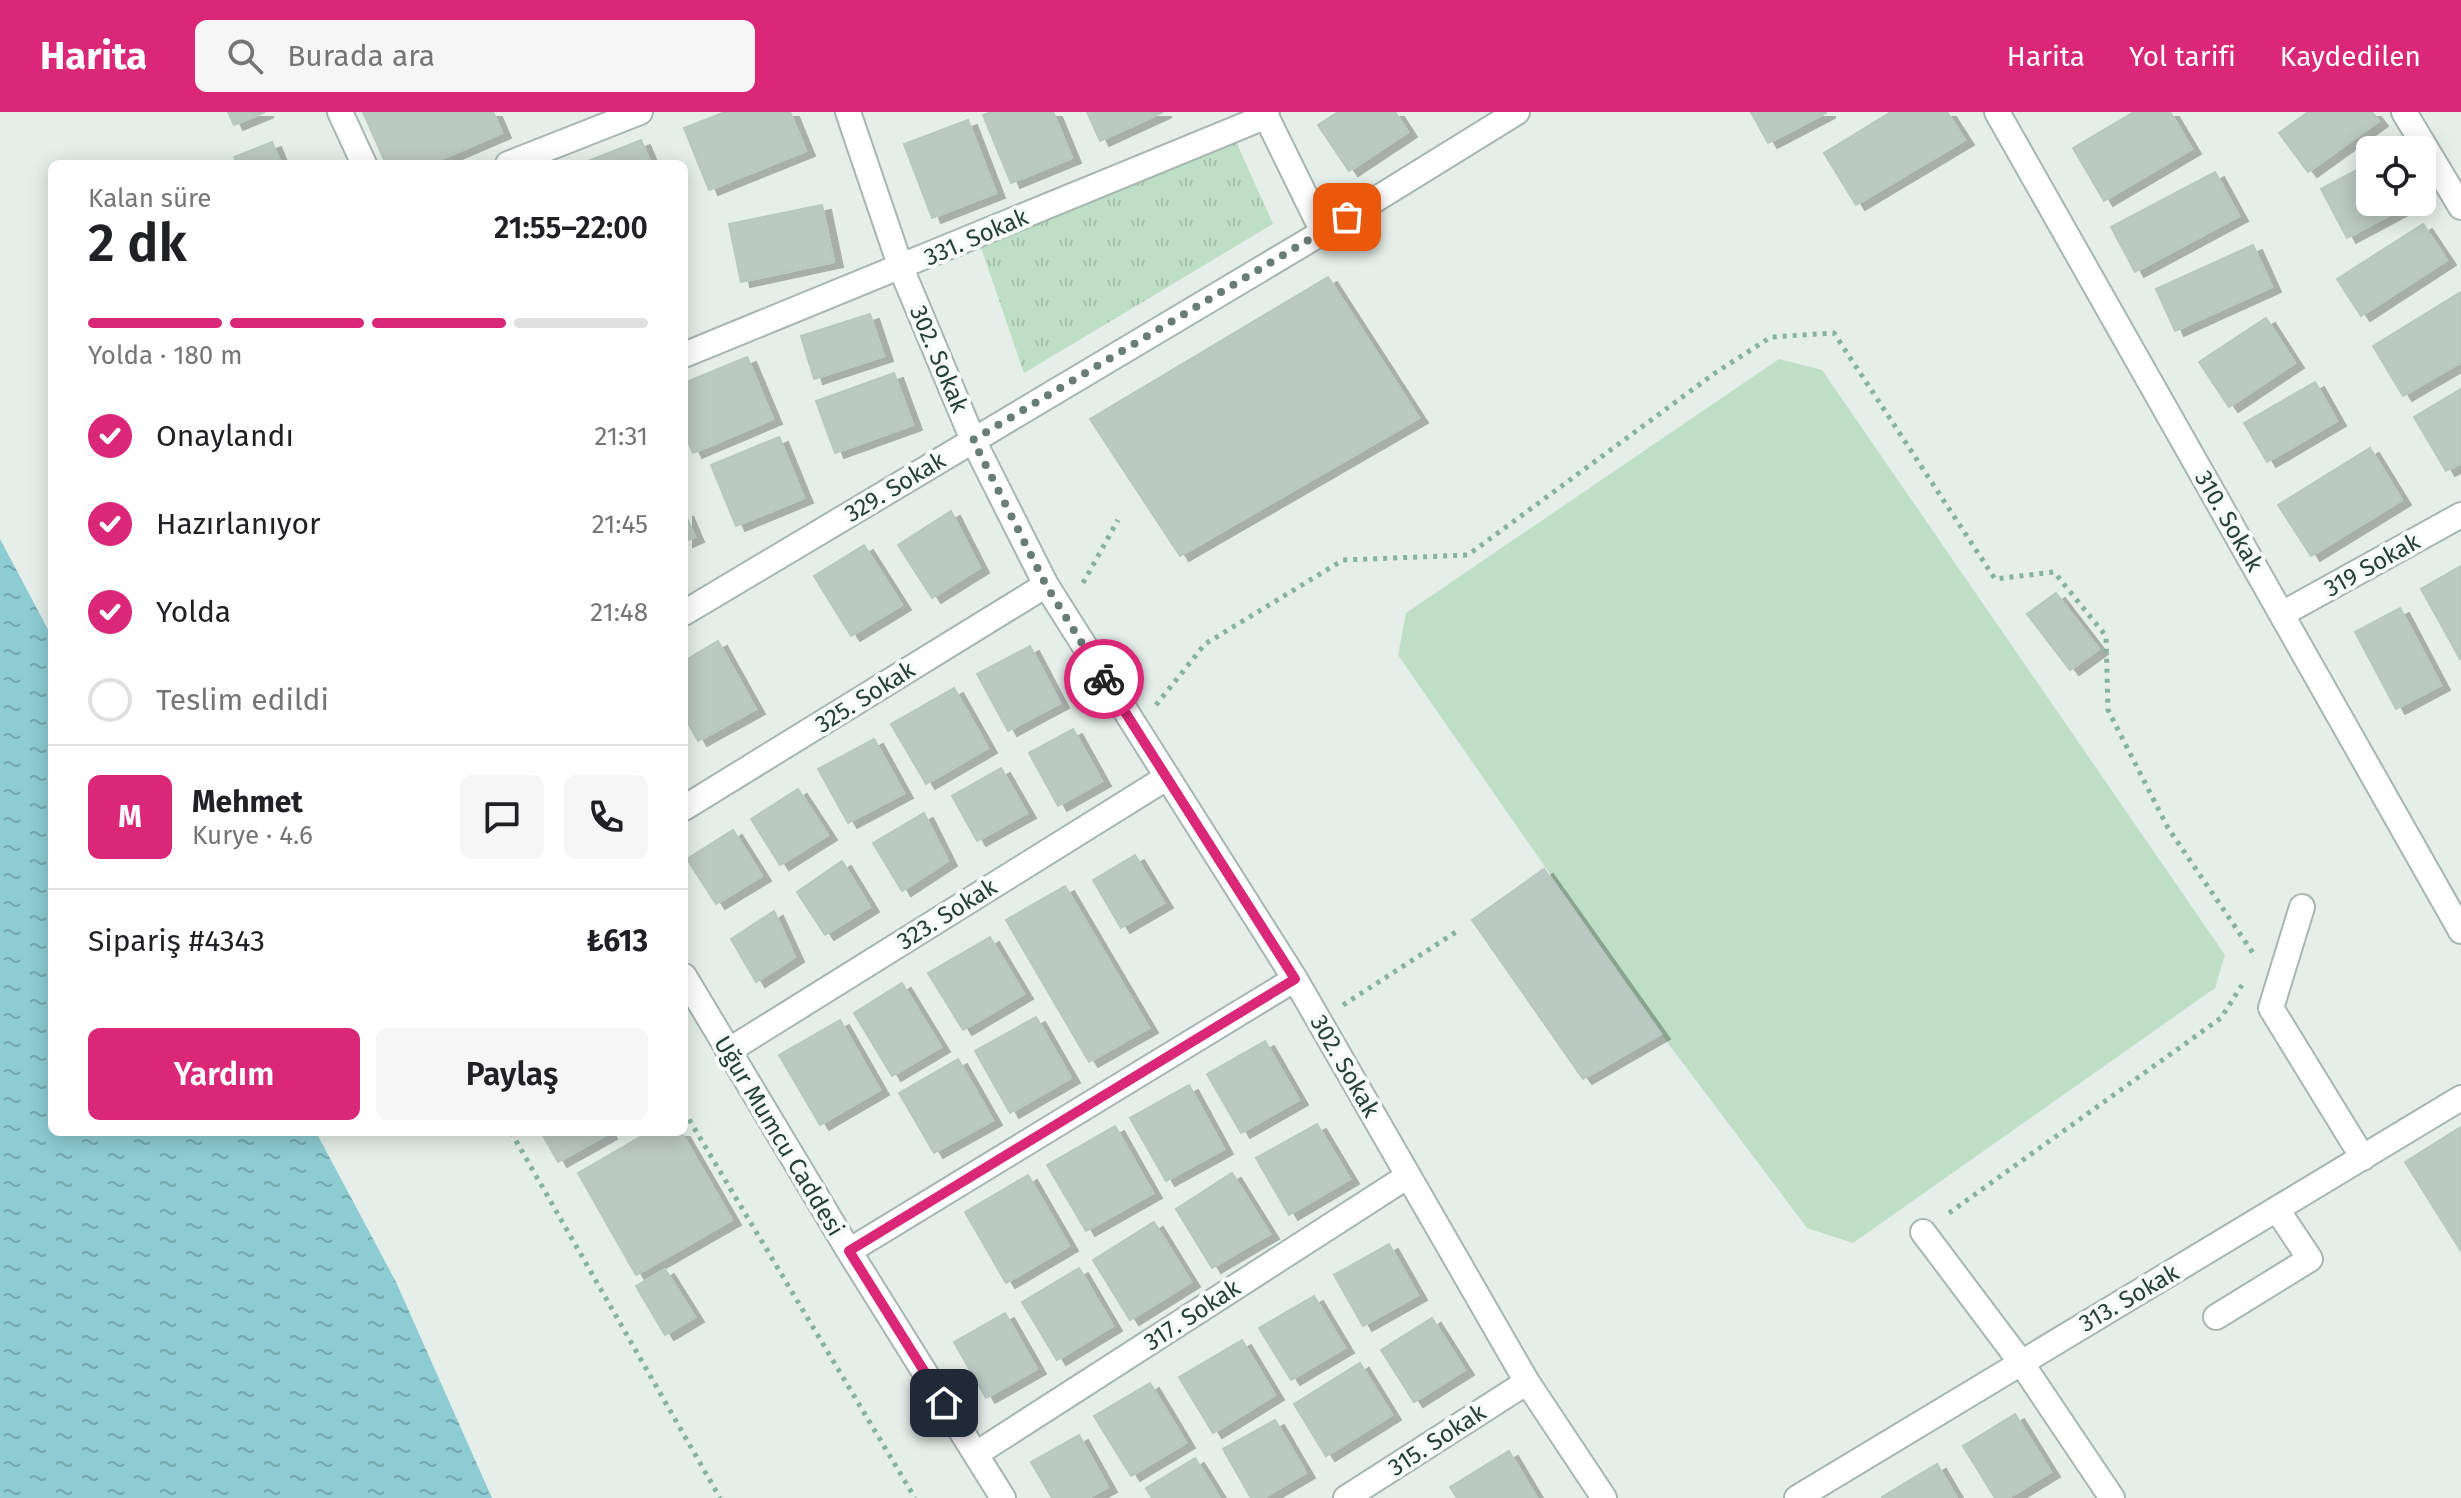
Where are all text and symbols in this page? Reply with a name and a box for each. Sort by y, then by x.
search box [195,20,755,92]
text: Harita [40,33,147,79]
icon: search [223,34,267,78]
text: Burada ara [287,38,435,74]
text: Harita [2007,40,2085,73]
text: Yol tarifi [2129,40,2236,73]
text: Kaydedilen [2280,40,2421,73]
map controls [2356,136,2436,216]
button: locate [2356,136,2436,216]
text: Kalan süre [88,183,211,214]
pin [1313,183,1381,251]
icon: bag [1325,195,1369,239]
street label: 331. Sokak [920,202,1033,271]
text: 21:55–22:00 [494,210,648,246]
text: 2 dk [88,212,187,275]
street label: 302. Sokak [904,301,974,417]
text: Yolda · 180 m [88,340,242,371]
icon: check [88,414,132,458]
text: Onaylandı [156,418,294,454]
text: 21:31 [594,421,648,452]
street label: 329. Sokak [840,446,951,528]
street label: 310. Sokak [2189,466,2269,577]
icon: check [88,502,132,546]
text: Hazırlanıyor [156,506,321,542]
text: 21:45 [592,509,648,540]
street label: 319 Sokak [2319,527,2425,603]
icon: check [88,590,132,634]
text: Yolda [156,594,231,630]
text: 21:48 [590,597,648,628]
courier [1064,639,1144,719]
street label: 325. Sokak [810,655,921,739]
icon: bike [1082,657,1126,701]
text: Teslim edildi [156,682,329,718]
button: chat [460,775,544,859]
button: phone [564,775,648,859]
text: Mehmet [192,784,303,820]
text: M [118,799,142,835]
text: Kurye · 4.6 [192,820,313,851]
street label: 323. Sokak [892,872,1002,956]
text: Sipariş #4343 [88,923,265,959]
text: ₺613 [586,923,648,959]
street label: 302. Sokak [1305,1010,1386,1123]
button: Yardım [88,1028,360,1120]
button: Paylaş [376,1028,648,1120]
street label: Uğur Mumcu Caddesi [708,1031,850,1241]
street label: 313. Sokak [2074,1258,2184,1338]
street label: 317. Sokak [1139,1273,1246,1356]
pin [910,1369,978,1437]
icon: home [922,1381,966,1425]
street label: 315. Sokak [1383,1398,1491,1482]

